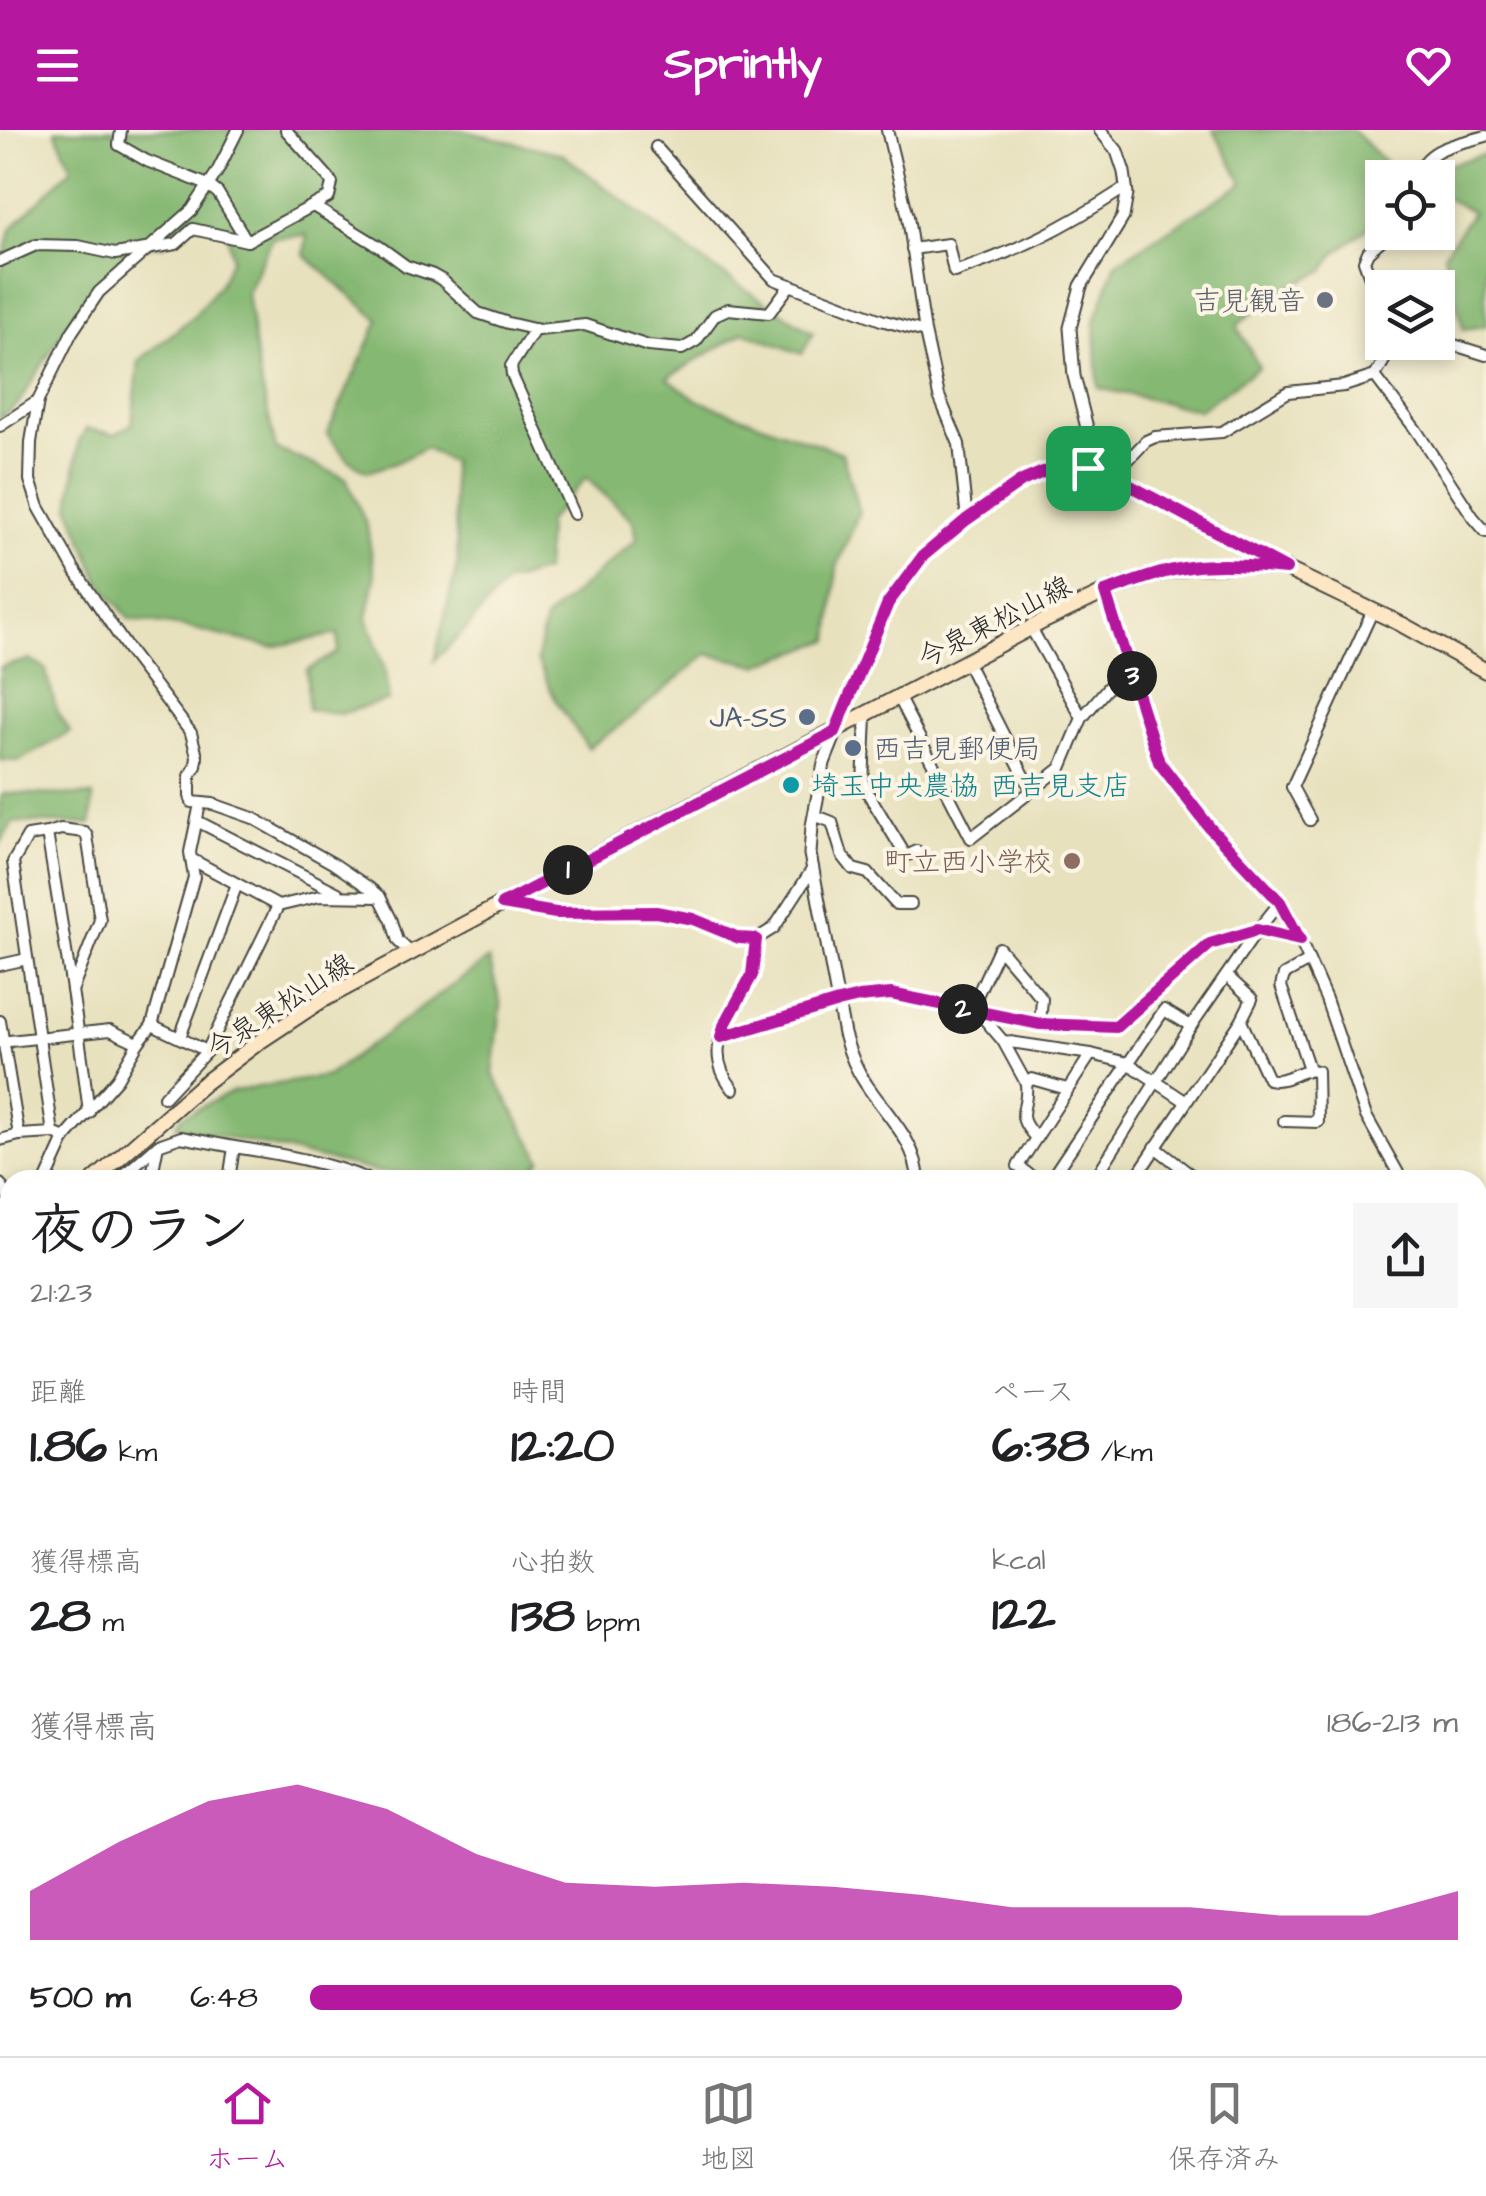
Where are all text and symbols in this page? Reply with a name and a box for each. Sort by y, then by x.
text: Sprintly [664,34,822,96]
icon: menu [30,38,85,93]
icon: heart [1401,38,1456,93]
map controls [1365,160,1455,360]
button: locate [1365,160,1455,250]
button: layers [1365,270,1455,360]
place label: 吉見観音 [1193,282,1305,321]
marker: 吉見観音 [1314,289,1336,311]
pin [1046,426,1131,511]
icon: arrive [1061,441,1116,496]
street label: 今泉東松山線 [911,567,1078,678]
pin: 3 [1107,651,1157,701]
text: 3 [1125,656,1139,695]
place label: JA-SS [710,699,787,738]
marker: JA-SS [796,706,818,728]
place label: 西吉見郵便局 [873,730,1041,769]
marker: 西吉見郵便局 [842,737,864,759]
place label: 埼玉中央農協 西吉見支店 [811,767,1130,806]
marker: 埼玉中央農協 西吉見支店 [780,774,802,796]
place label: 町立西小学校 [884,843,1052,882]
pin: 1 [543,845,593,895]
text: 1 [566,850,570,889]
marker: 町立西小学校 [1061,850,1083,872]
street label: 今泉東松山線 [199,944,361,1068]
pin: 2 [938,984,988,1034]
text: 2 [955,989,971,1028]
text: 夜のラン [30,1194,250,1270]
button: share [1353,1203,1458,1308]
text: 21:23 [30,1270,92,1315]
text: 距離 [30,1373,86,1412]
text: 時間 [511,1373,567,1412]
text: ペース [992,1373,1074,1412]
text: 1.86 [30,1412,107,1481]
text: 12:20 [511,1412,615,1481]
text: 6:38 [992,1412,1090,1481]
text: km [107,1433,157,1472]
text: /km [1090,1433,1153,1472]
text: kcal [992,1541,1046,1580]
text: 獲得標高 [30,1543,142,1582]
text: 心拍数 [511,1543,595,1582]
text: 122 [992,1580,1056,1649]
text: 28 [30,1582,91,1651]
text: 138 [511,1582,575,1651]
text: m [91,1603,124,1642]
text: bpm [575,1603,640,1642]
text: 186–213 m [1327,1700,1458,1745]
text: 獲得標高 [30,1705,158,1750]
text: 500 m [30,1975,131,2020]
text: 6:48 [190,1975,258,2020]
tab: ホーム [206,2076,289,2179]
tab: 地図 [700,2076,756,2179]
tab: 保存済み [1168,2076,1280,2179]

